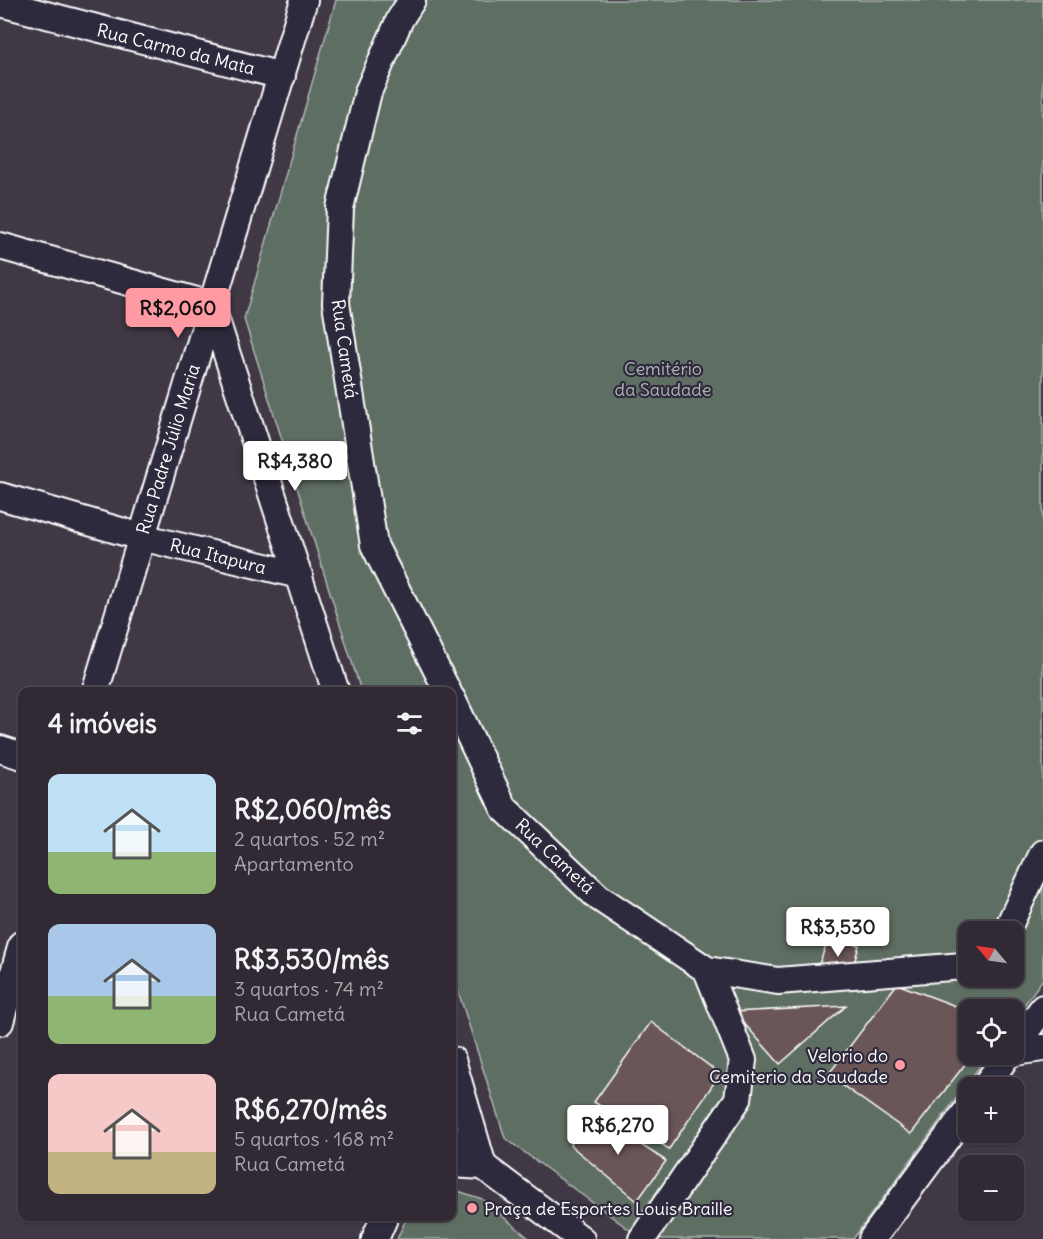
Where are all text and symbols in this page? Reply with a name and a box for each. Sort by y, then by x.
street label: Rua Carmo da Mata [95,18,257,80]
pin: R$2,060 [123,288,233,339]
text: R$2,060 [140,295,216,320]
street label: Rua Cametá [327,298,363,400]
park label: Cemitério da Saudade [615,357,711,401]
street label: Rua Padre Júlio Maria [131,361,205,537]
pin: R$4,380 [240,441,350,492]
text: R$4,380 [257,448,333,473]
street label: Rua Itapura [168,533,268,579]
text: 4 imóveis [48,707,157,740]
icon: filters [393,707,426,740]
text: R$2,060/mês [234,793,391,826]
icon: home [96,798,168,870]
street label: Rua Cametá [511,813,599,899]
text: 2 quartos · 52 m² [234,826,385,851]
text: Apartamento [234,851,354,876]
pin: R$3,530 [783,907,893,958]
text: R$3,530 [800,914,876,939]
north arrow [958,921,1024,987]
map controls [958,921,1024,1221]
text: R$3,530/mês [234,943,389,976]
icon: home [96,948,168,1020]
text: 3 quartos · 74 m² [234,976,384,1001]
button: locate [958,999,1024,1065]
text: Rua Cametá [234,1001,345,1026]
place label: Velorio do Cemiterio da Saudade [709,1044,888,1088]
marker: Velorio do Cemiterio da Saudade [893,1058,907,1072]
button: + [958,1077,1024,1143]
text: R$6,270/mês [234,1093,387,1126]
icon: home [96,1098,168,1170]
pin: R$6,270 [563,1105,673,1156]
text: R$6,270 [581,1112,655,1137]
text: 5 quartos · 168 m² [234,1126,394,1151]
text: Rua Cametá [234,1151,345,1176]
button: − [958,1155,1024,1221]
place label: Praça de Esportes Louis Braille [484,1197,732,1220]
marker: Praça de Esportes Louis Braille [465,1201,479,1215]

